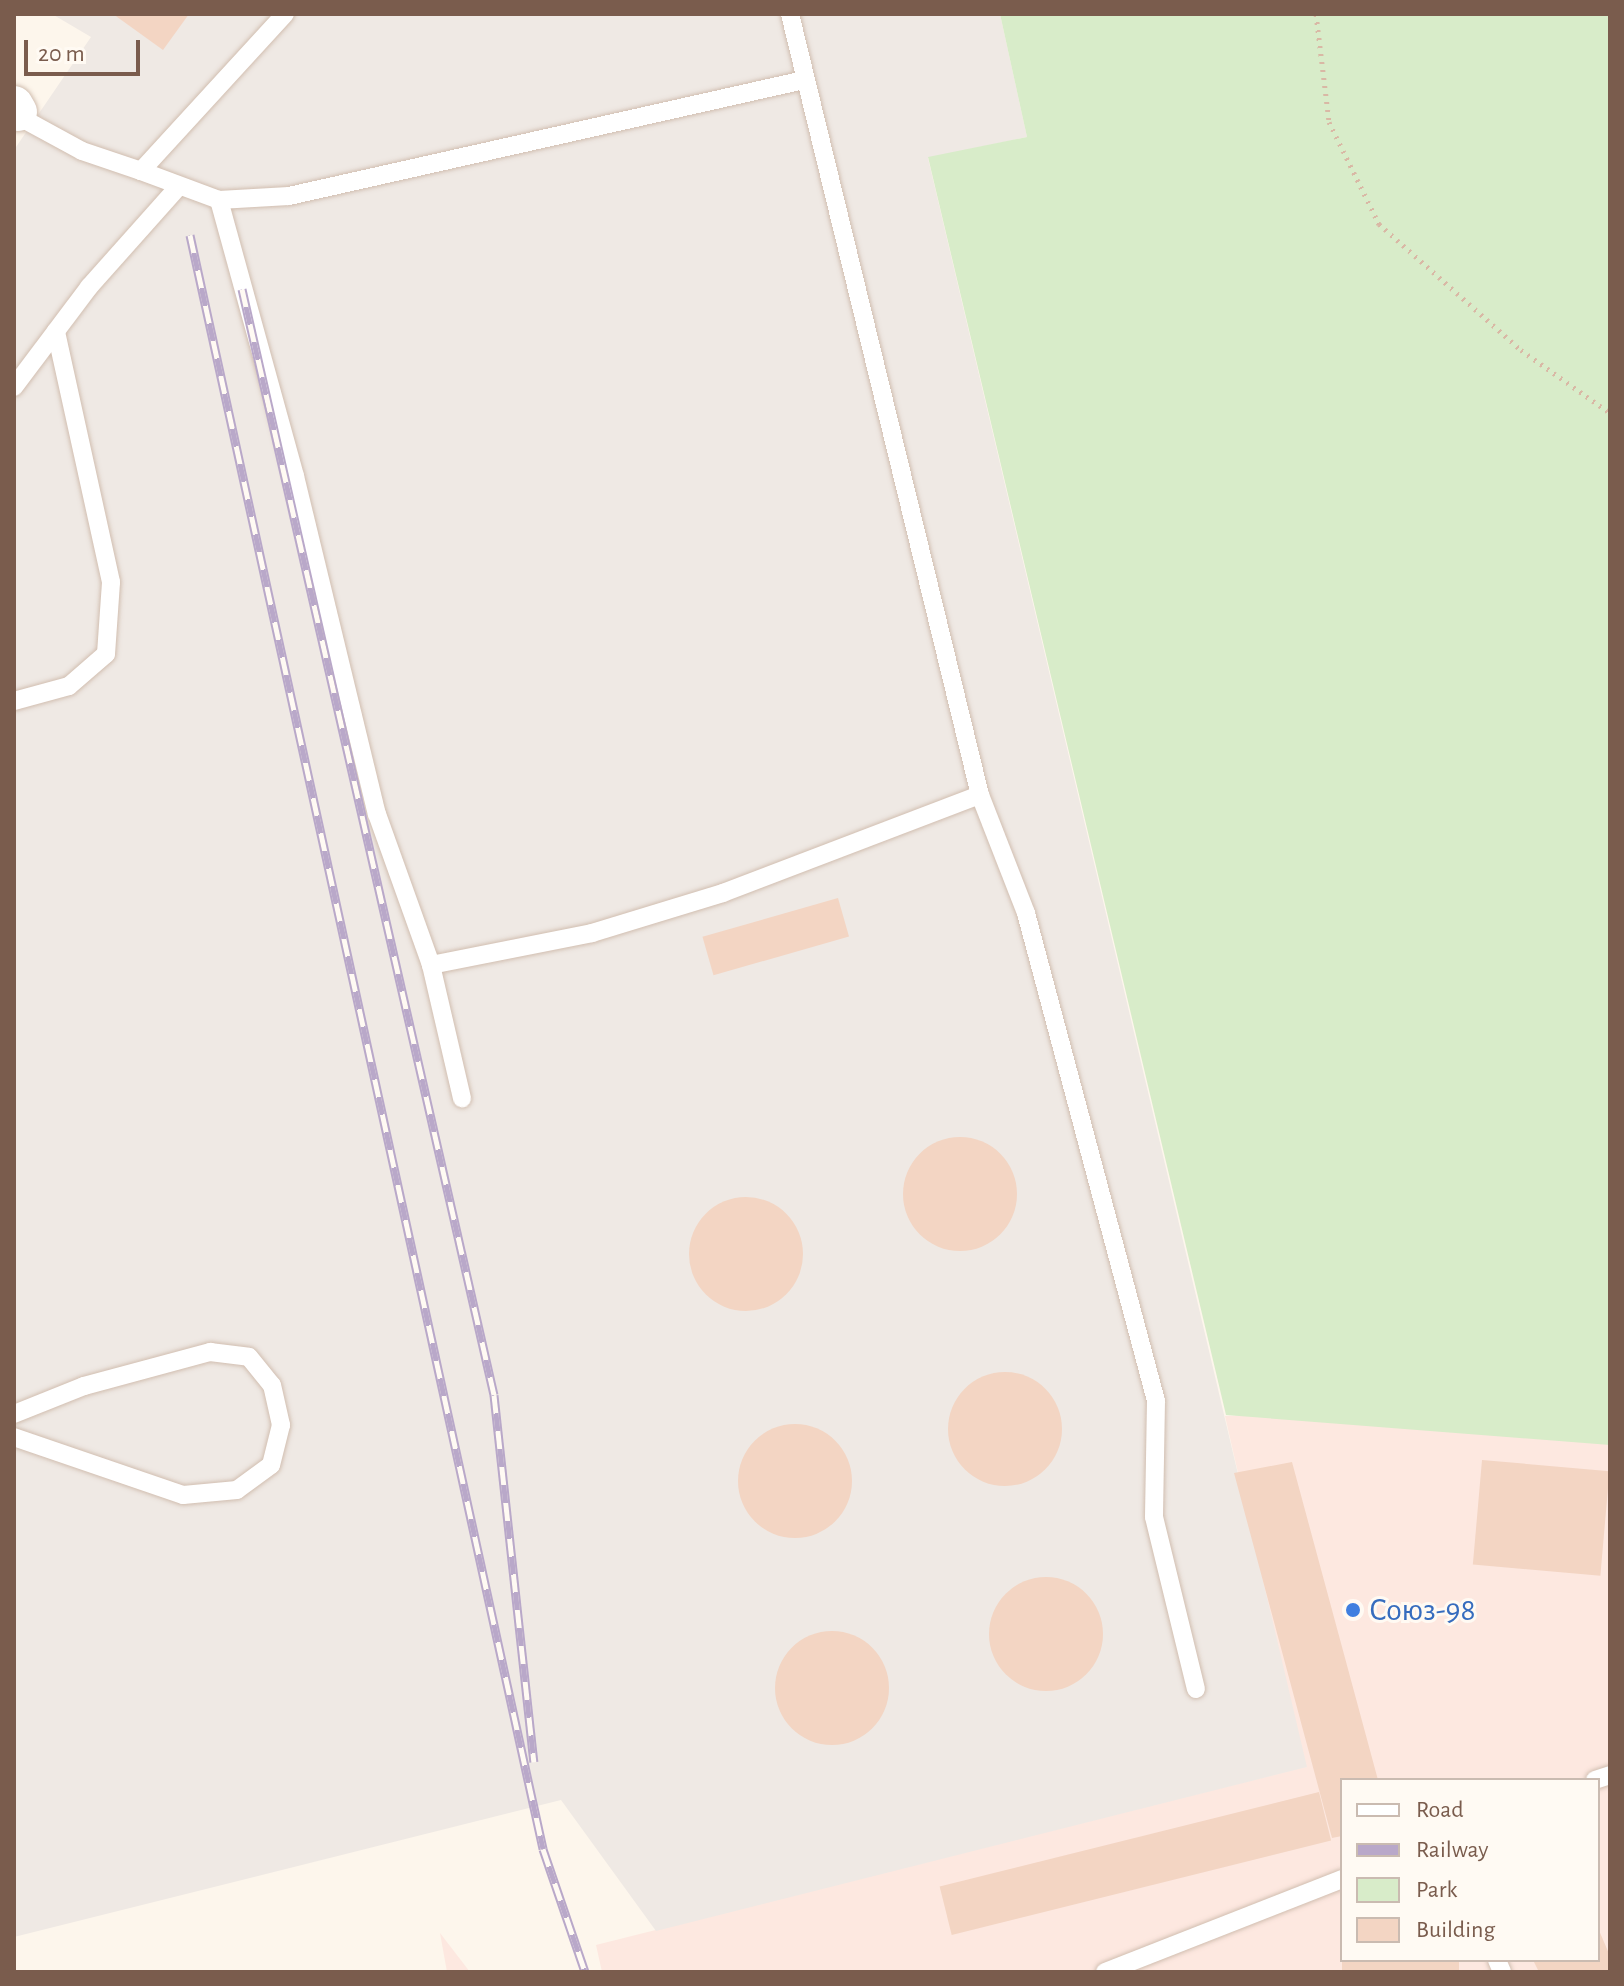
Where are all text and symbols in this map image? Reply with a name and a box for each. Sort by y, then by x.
scale bar [28,24,144,74]
text: 20 m [38,42,85,66]
place label: Союз-98 [1369,1591,1476,1629]
marker: Союз-98 [1344,1601,1362,1619]
legend [1340,1778,1600,1962]
text: Road [1416,1798,1464,1822]
text: Railway [1416,1838,1488,1862]
text: Park [1416,1878,1457,1902]
text: Building [1416,1918,1495,1942]

